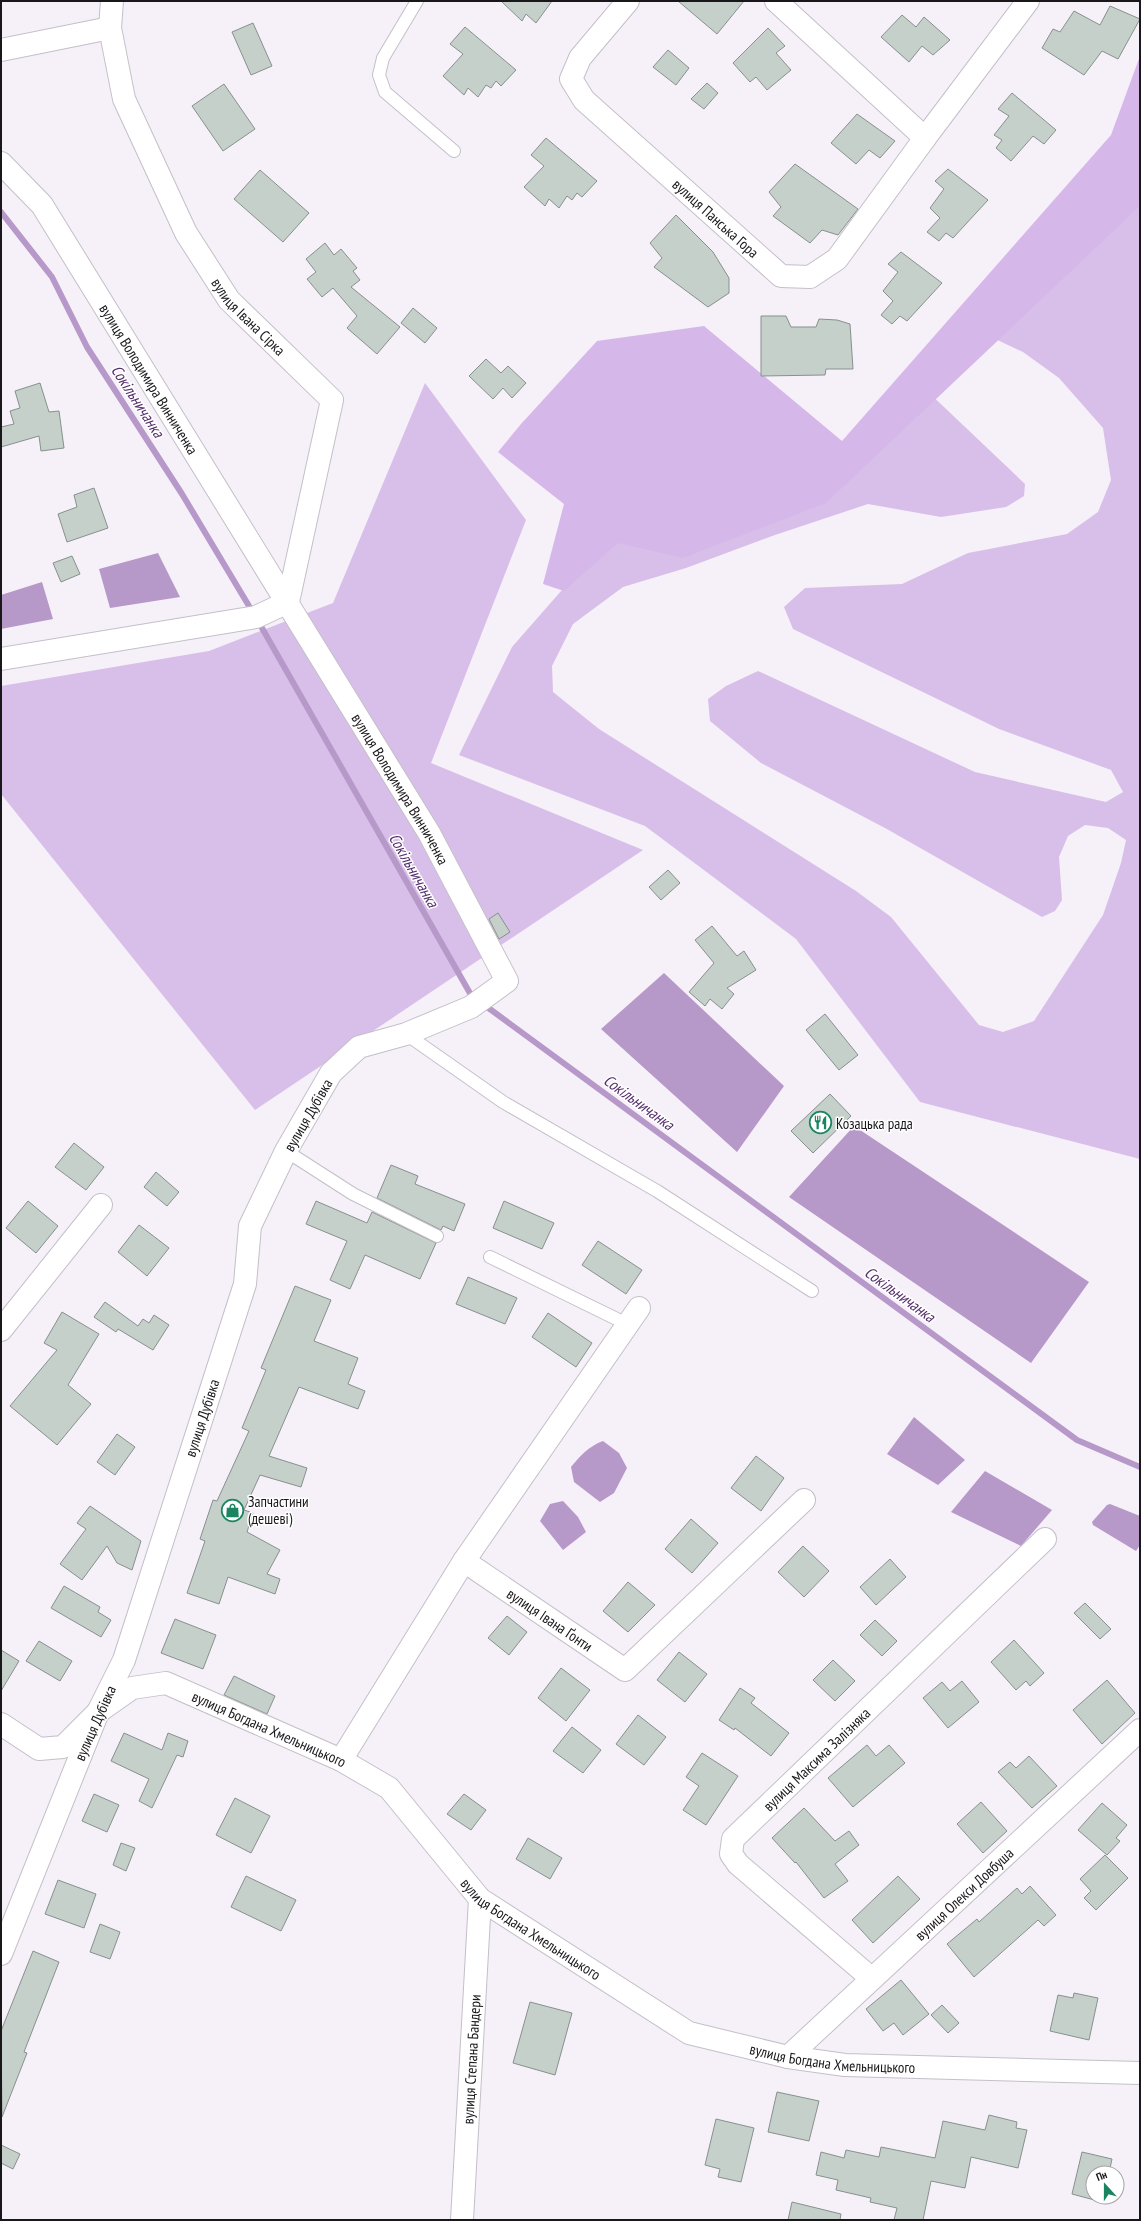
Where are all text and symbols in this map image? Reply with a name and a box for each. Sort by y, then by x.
street label: вулиця Панська Гора [669,174,763,261]
street label: вулиця Івана Сірка [208,274,290,359]
street label: вулиця Володимира Винниченка [96,300,203,458]
water label: Сокільничанка [107,361,170,442]
street label: вулиця Володимира Винниченка [348,710,453,868]
water label: Сокільничанка [385,829,444,912]
water label: Сокільничанка [600,1070,679,1135]
street label: вулиця Дубівка [280,1075,336,1155]
restaurant icon: Козацька рада [808,1110,834,1136]
place label: Козацька рада [836,1114,913,1133]
water label: Сокільничанка [861,1262,940,1327]
street label: вулиця Дубівка [181,1377,223,1459]
place label: Запчастини (дешеві) [248,1492,309,1528]
shop icon: Запчастини (дешеві) [219,1497,245,1523]
street label: вулиця Івана Ґонти [504,1584,597,1655]
street label: вулиця Дубівка [70,1682,120,1764]
street label: вулиця Богдана Хмельницького [189,1686,350,1771]
street label: вулиця Максима Залізняка [759,1703,874,1815]
street label: вулиця Олекси Довбуша [911,1843,1017,1944]
street label: вулиця Богдана Хмельницького [457,1874,605,1984]
street label: вулиця Степана Бандери [458,1994,484,2125]
street label: вулиця Богдана Хмельницького [748,2039,916,2076]
north arrow [1085,2165,1125,2205]
text: Пн [1094,2167,1109,2184]

